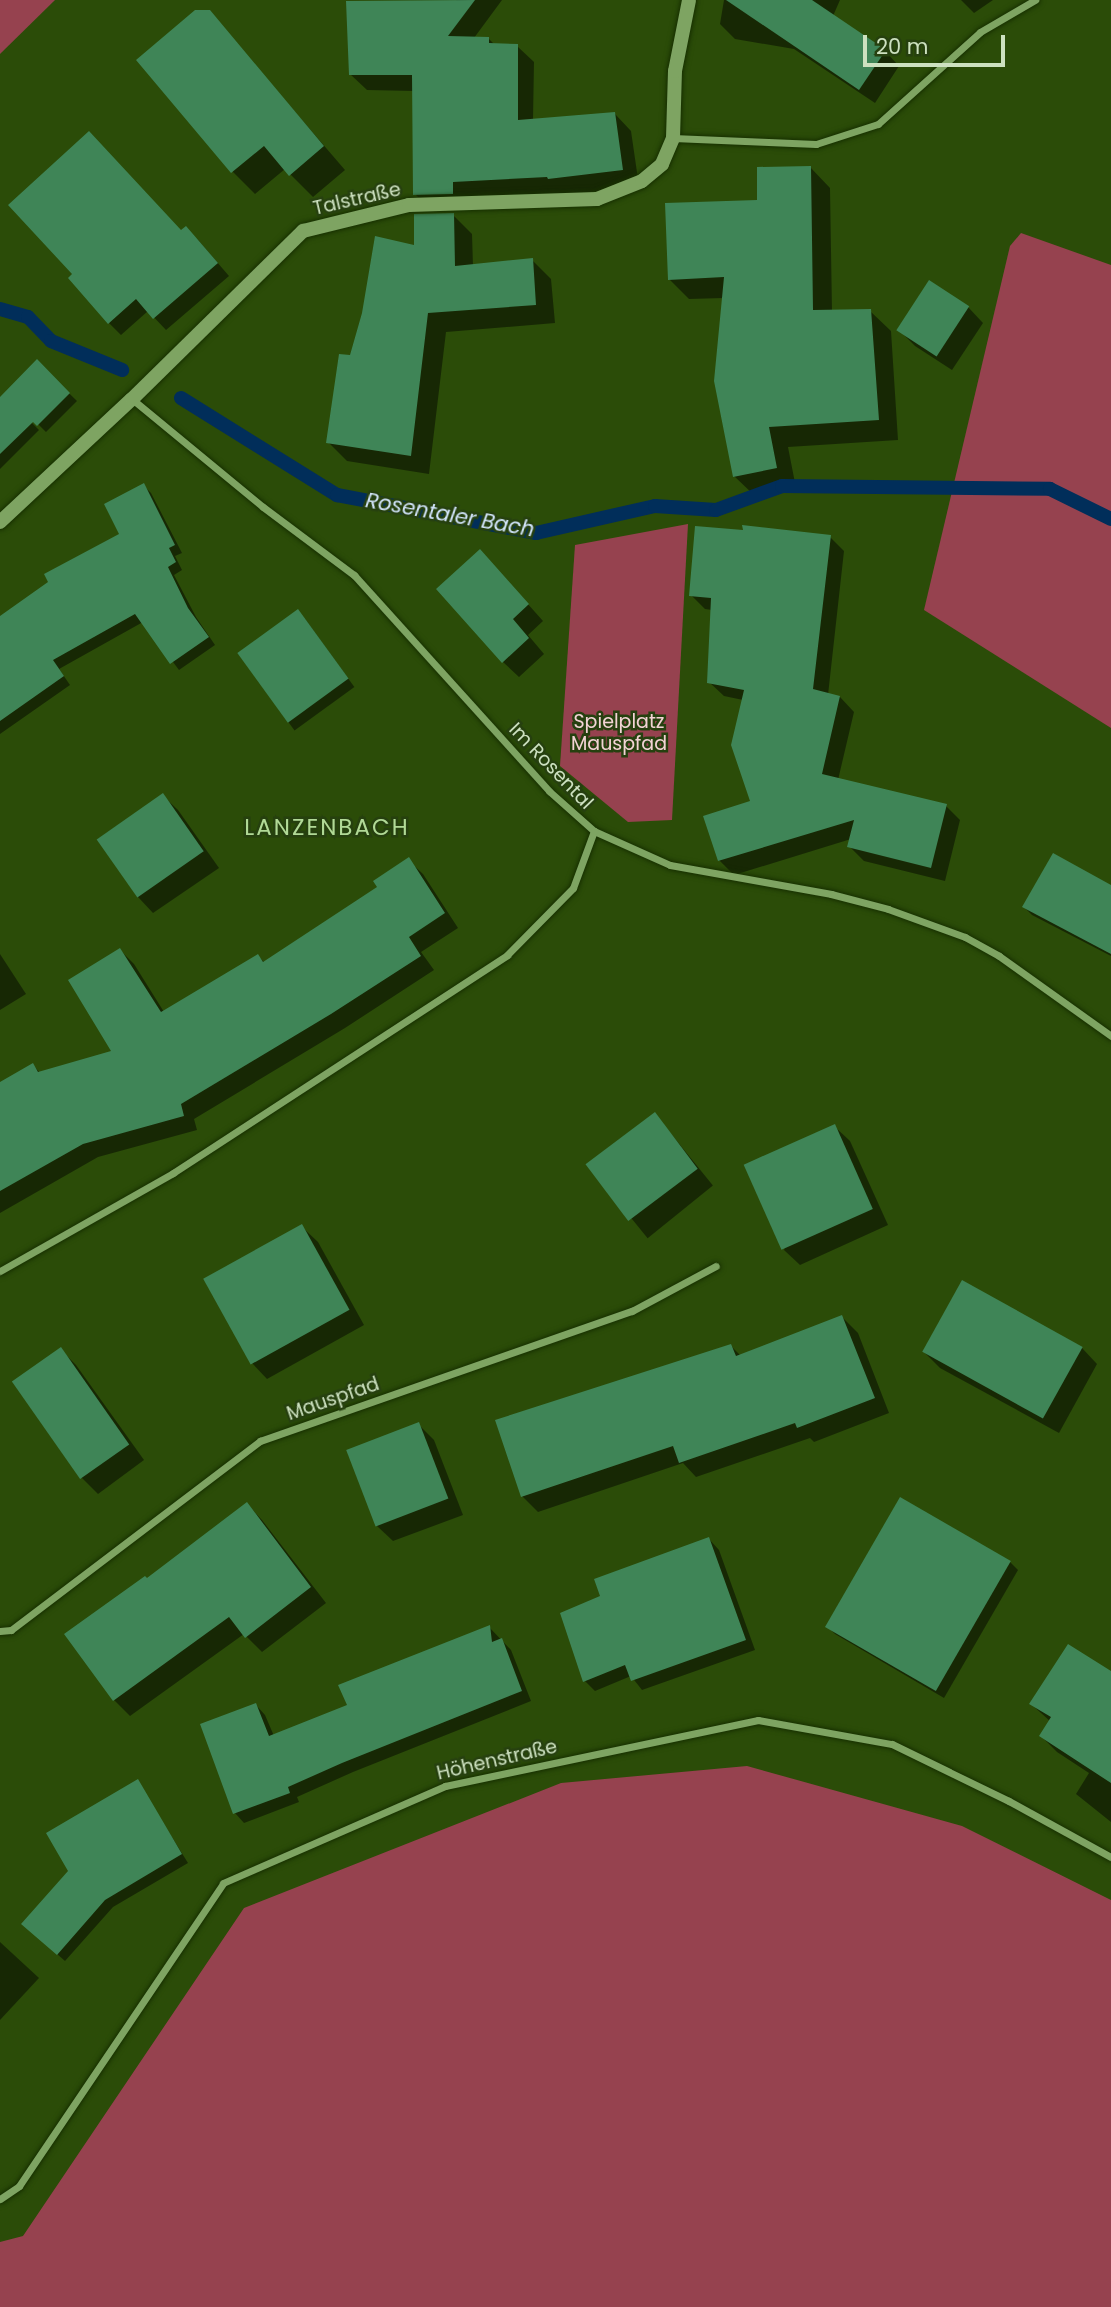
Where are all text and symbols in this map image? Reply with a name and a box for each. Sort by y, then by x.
scale bar [866,21,1008,65]
text: 20 m [876,32,929,61]
street label: Talstraße [311,178,403,220]
water label: Rosentaler Bach [364,488,536,542]
park label: Spielplatz Mauspfad [571,711,667,755]
street label: Im Rosental [504,718,598,814]
district label: LANZENBACH [246,813,408,841]
street label: Mauspfad [284,1373,382,1425]
street label: Höhenstraße [435,1735,559,1785]

